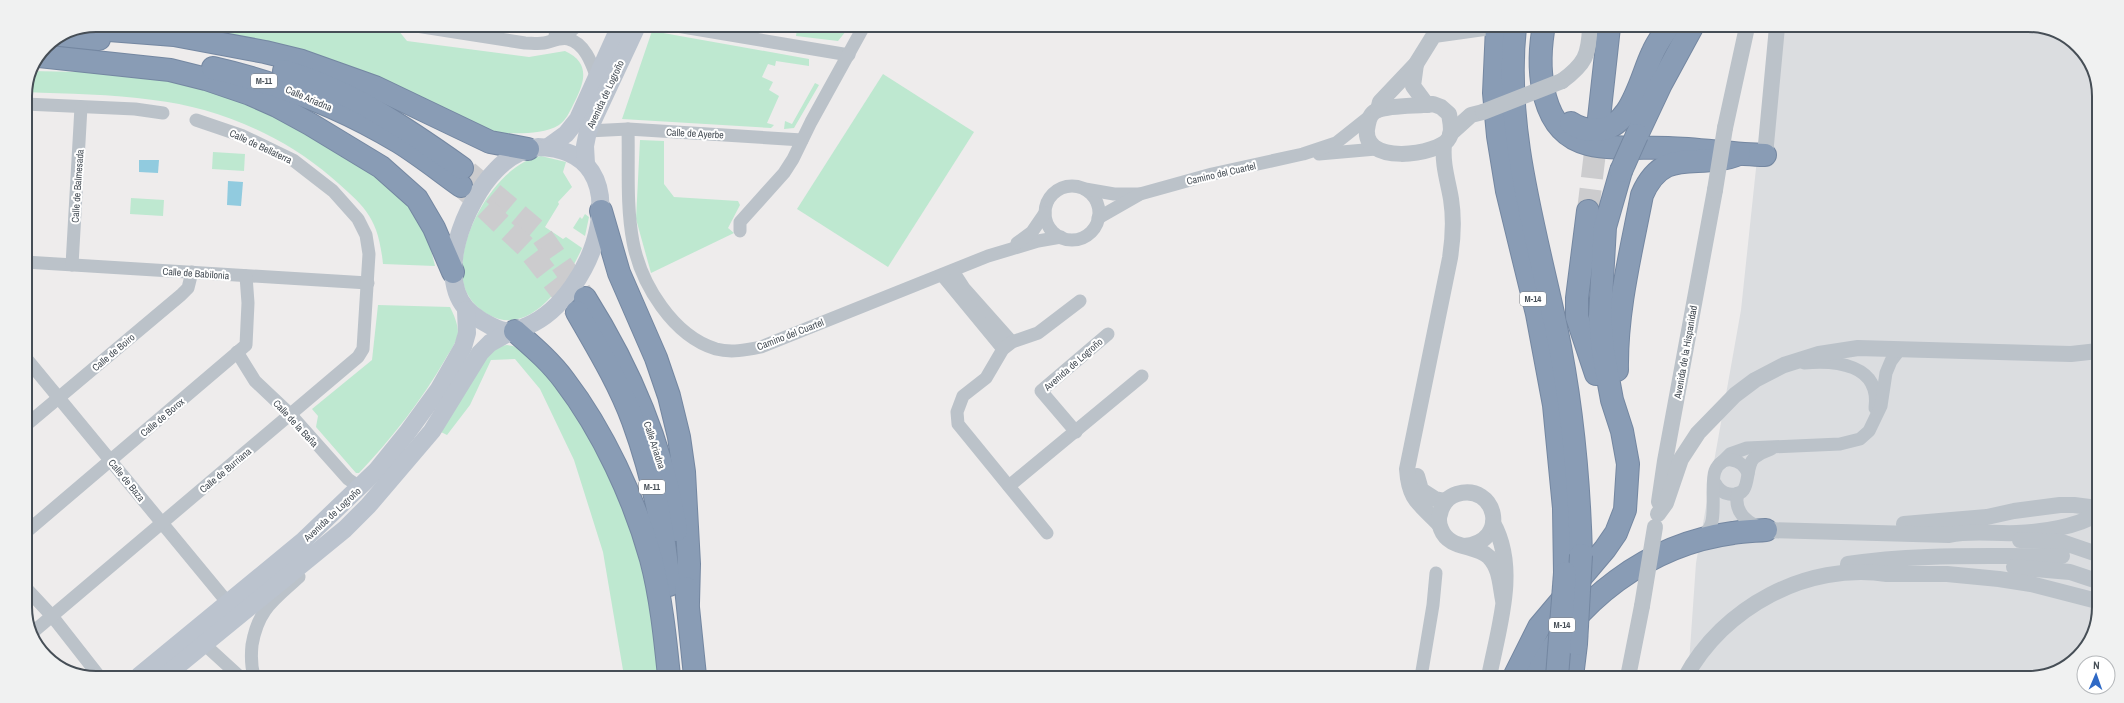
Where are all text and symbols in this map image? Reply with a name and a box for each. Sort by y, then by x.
street label: Avenida de Logroño [584,58,627,131]
road number: M-11 [251,74,277,88]
street label: Calle Ariadna [284,83,334,114]
street label: Calle de Ayerbe [666,125,725,142]
street label: Calle de Bellaterra [227,126,294,167]
street label: Calle de Balmesada [68,149,87,223]
street label: Camino del Cuartel [1185,159,1257,188]
street label: Calle de Babilonia [162,265,230,282]
road number: M-14 [1520,292,1546,306]
street label: Avenida de la Hispanidad [1671,305,1700,401]
street label: Camino del Cuartel [755,316,826,353]
street label: Calle de Boiro [89,330,138,374]
street label: Avenida de Logroño [1040,335,1106,394]
street label: Calle de Borox [138,395,188,440]
street label: Calle de la Baña [270,397,321,450]
street label: Calle Ariadna [641,420,668,471]
street label: Calle de Burriana [197,445,254,496]
street label: Calle de Baza [105,456,148,505]
road number: M-11 [639,480,665,494]
street label: Avenida de Logroño [300,484,364,545]
road number: M-14 [1549,618,1575,632]
north arrow [2076,655,2116,695]
text: N [2093,658,2100,672]

